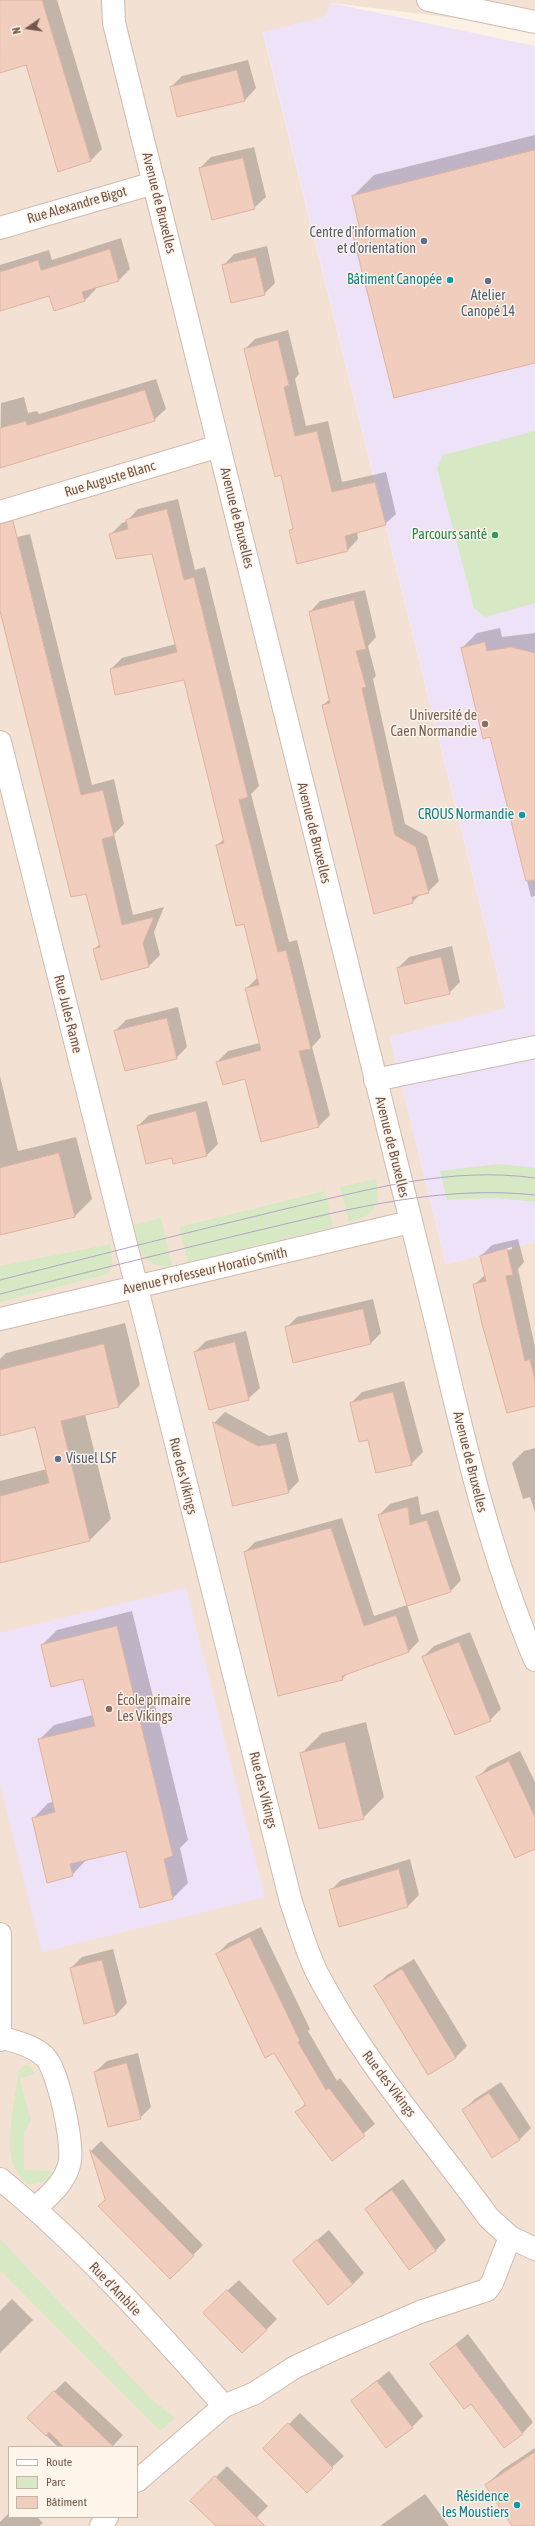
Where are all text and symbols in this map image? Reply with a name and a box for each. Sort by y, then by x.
north arrow [8,8,48,48]
text: N [10,26,23,35]
street label: Avenue de Bruxelles [138,151,180,255]
street label: Rue Alexandre Bigot [25,183,129,227]
place label: Centre d'information et d'orientation [309,225,416,258]
marker: Centre d'information et d'orientation [419,236,429,246]
place label: Bâtiment Canopée [347,272,442,288]
marker: Bâtiment Canopée [445,275,455,285]
marker: Atelier Canopé 14 [483,276,493,286]
place label: Atelier Canopé 14 [461,288,515,320]
street label: Rue Auguste Blanc [62,457,158,501]
street label: Avenue de Bruxelles [216,466,258,570]
place label: Parcours santé [412,527,487,543]
marker: Parcours santé [490,530,500,540]
place label: Université de Caen Normandie [391,708,477,740]
marker: Université de Caen Normandie [480,719,490,729]
street label: Avenue de Bruxelles [293,781,335,885]
place label: CROUS Normandie [418,807,514,823]
marker: CROUS Normandie [517,810,527,820]
street label: Rue Jules Rame [50,973,86,1055]
street label: Avenue de Bruxelles [371,1095,413,1199]
street label: Avenue Professeur Horatio Smith [121,1244,289,1298]
street label: Avenue de Bruxelles [449,1410,491,1514]
street label: Rue des Vikings [165,1436,201,1516]
place label: Visuel LSF [66,1451,117,1467]
marker: Visuel LSF [53,1454,63,1464]
place label: École primaire Les Vikings [117,1693,191,1726]
marker: École primaire Les Vikings [104,1704,114,1714]
street label: Rue des Vikings [245,1750,281,1830]
street label: Rue des Vikings [359,2048,419,2120]
street label: Rue d'Amblie [85,2259,145,2319]
legend [8,2446,138,2518]
text: Route [46,2455,72,2469]
text: Parc [46,2475,65,2489]
place label: Résidence les Moustiers [442,2489,509,2522]
text: Bâtiment [46,2495,87,2509]
marker: Résidence les Moustiers [512,2500,522,2510]

